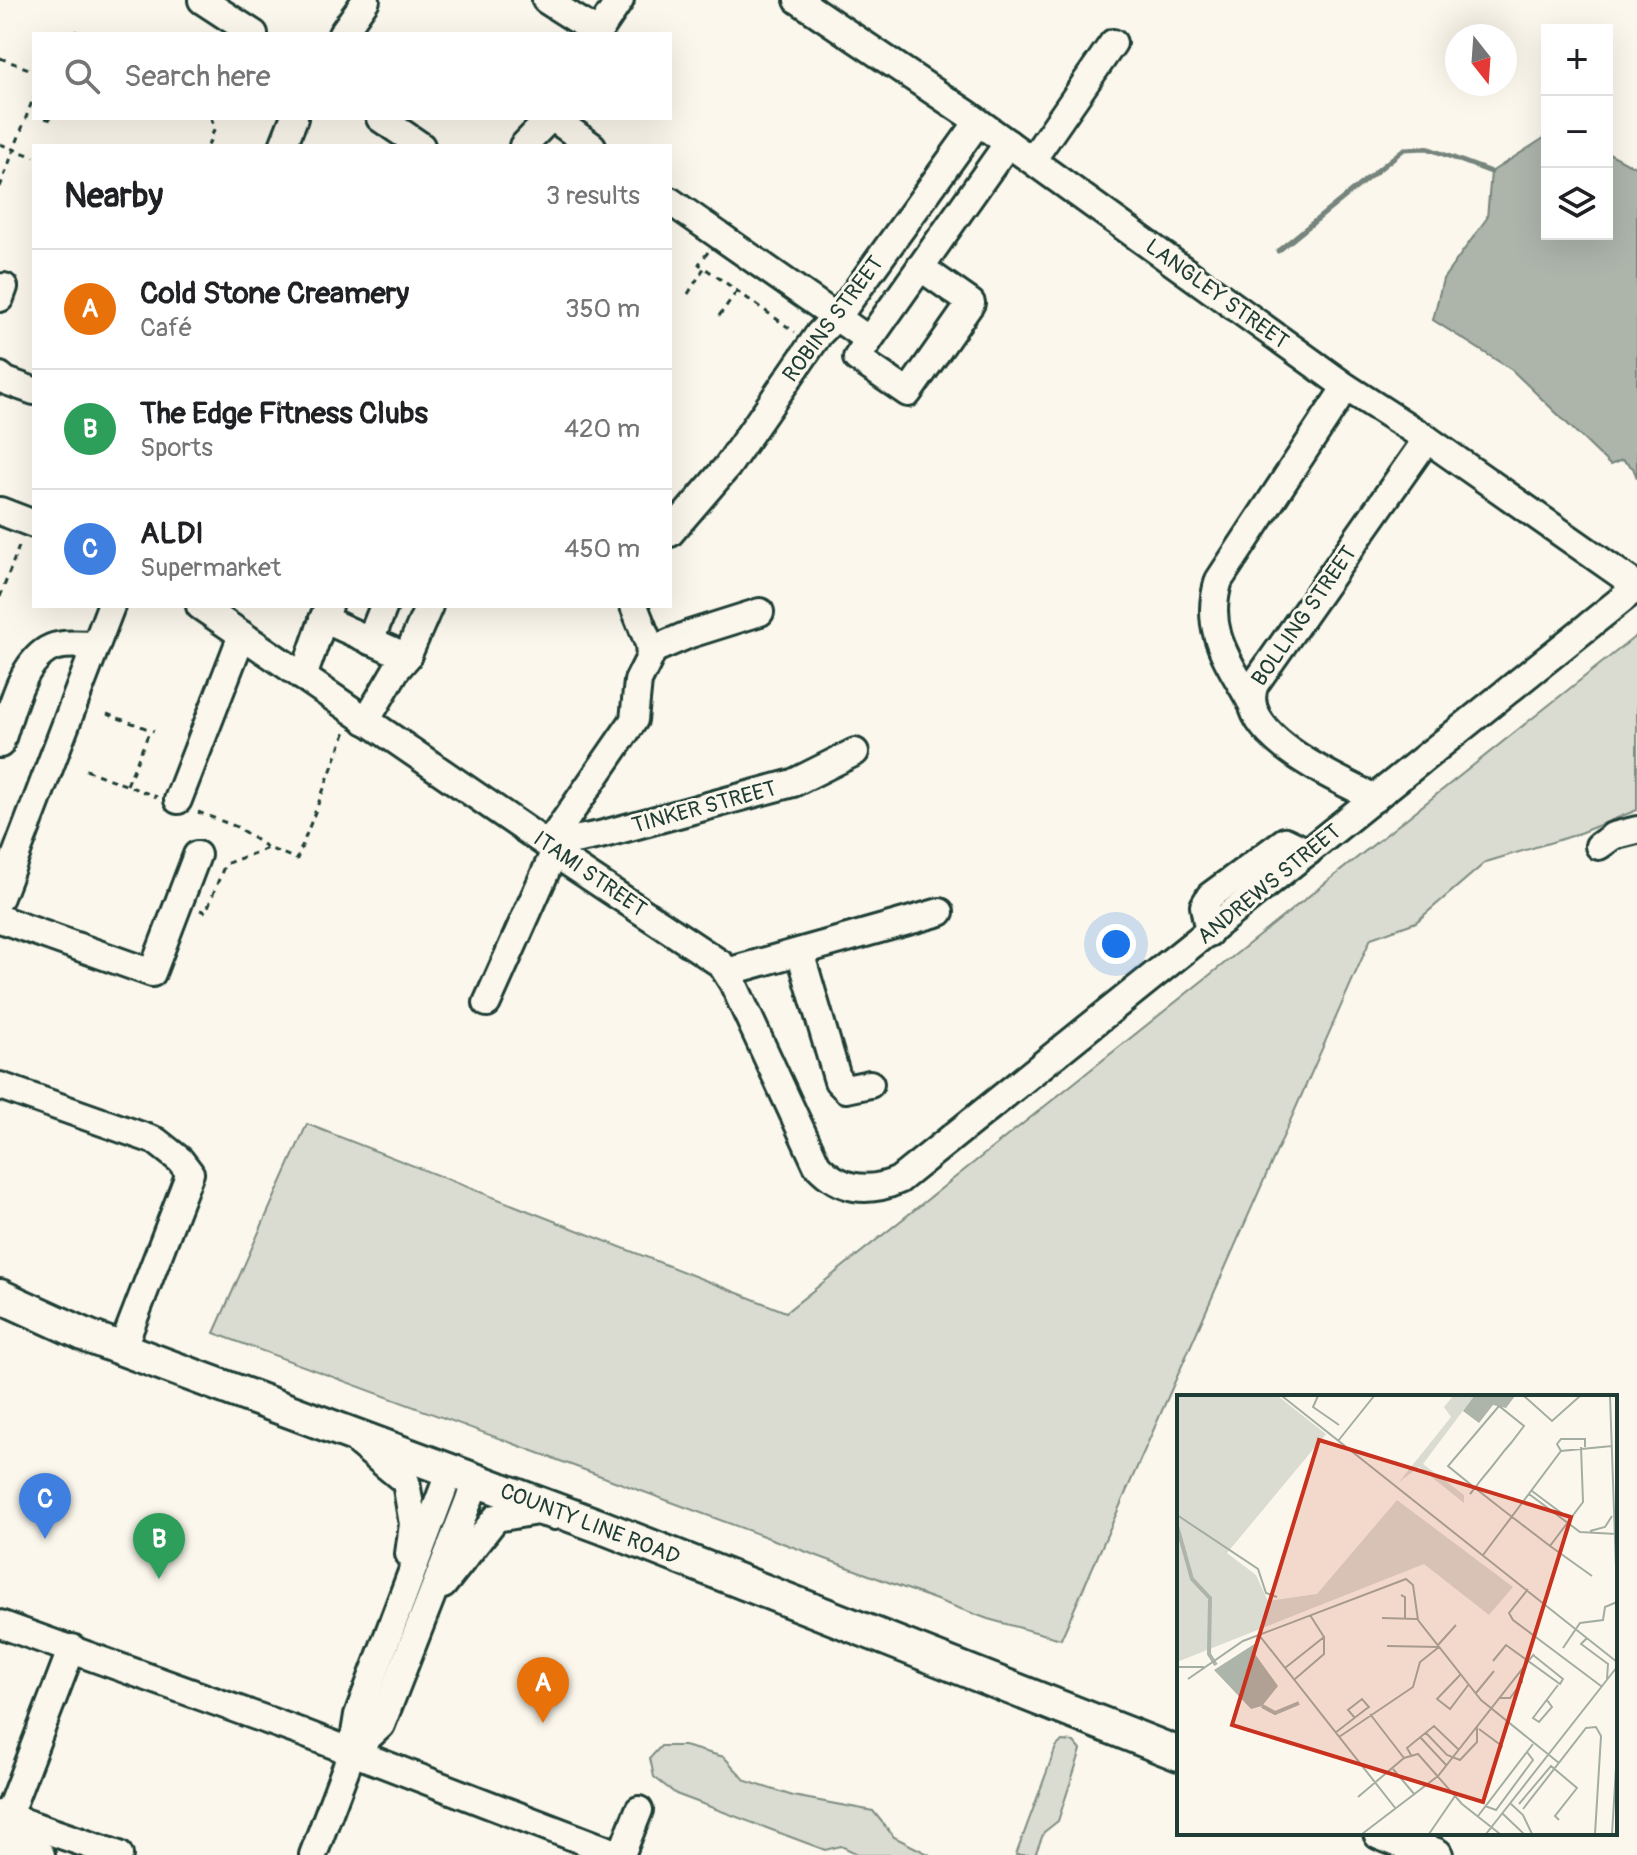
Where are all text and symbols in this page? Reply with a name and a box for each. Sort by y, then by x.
north arrow [1445,24,1517,96]
map controls [1541,24,1613,240]
button: + [1541,24,1613,96]
search box [32,32,672,120]
icon: search [60,54,104,98]
text: Search here [124,58,271,95]
button: − [1541,96,1613,168]
button: layers [1541,168,1613,240]
text: Nearby [64,175,163,218]
text: 3 results [546,180,640,212]
street label: LANGLEY STREET [1140,233,1294,355]
street label: ROBINS STREET [776,250,890,388]
text: Cold Stone Creamery [140,275,409,312]
text: A [82,293,98,325]
text: 350 m [565,293,640,325]
text: Café [140,312,193,344]
text: The Edge Fitness Clubs [140,395,428,432]
text: B [83,413,97,445]
text: 420 m [564,413,640,445]
text: Sports [140,432,213,464]
text: ALDI [140,515,204,552]
text: C [82,533,98,565]
text: 450 m [564,533,640,565]
street label: BOLLING STREET [1245,541,1363,691]
text: Supermarket [140,552,281,584]
street label: TINKER STREET [629,774,779,840]
street label: ANDREWS STREET [1192,818,1346,950]
street label: ITAMI STREET [528,825,652,923]
your location [1096,924,1136,964]
inset map [1177,1395,1617,1835]
pin: C [19,1473,71,1539]
street label: COUNTY LINE ROAD [496,1477,684,1571]
pin: B [133,1513,185,1579]
pin: A [517,1657,569,1723]

